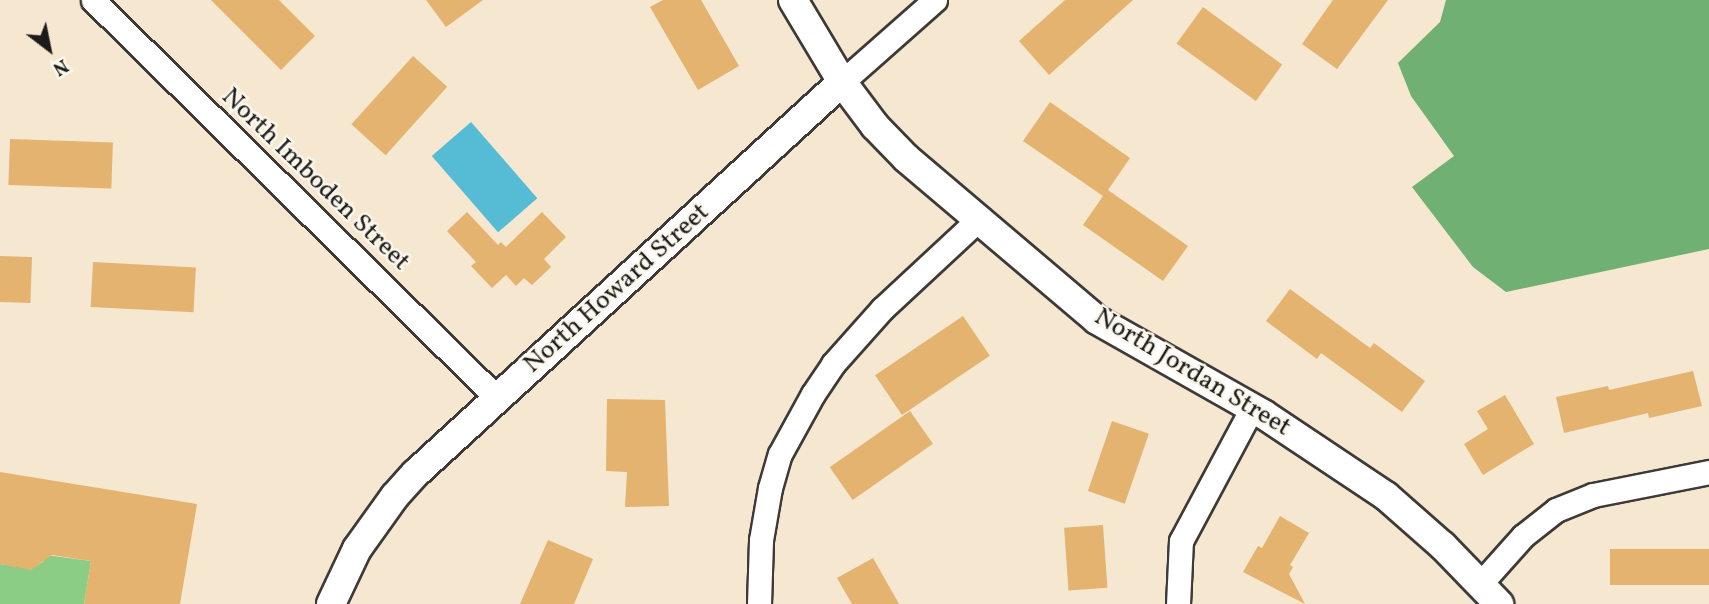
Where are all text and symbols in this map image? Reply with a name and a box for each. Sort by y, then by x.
north arrow [14,14,84,84]
text: N [47,52,73,81]
street label: North Imboden Street [214,82,416,278]
street label: North Howard Street [518,197,716,381]
street label: North Jordan Street [1088,302,1296,444]

